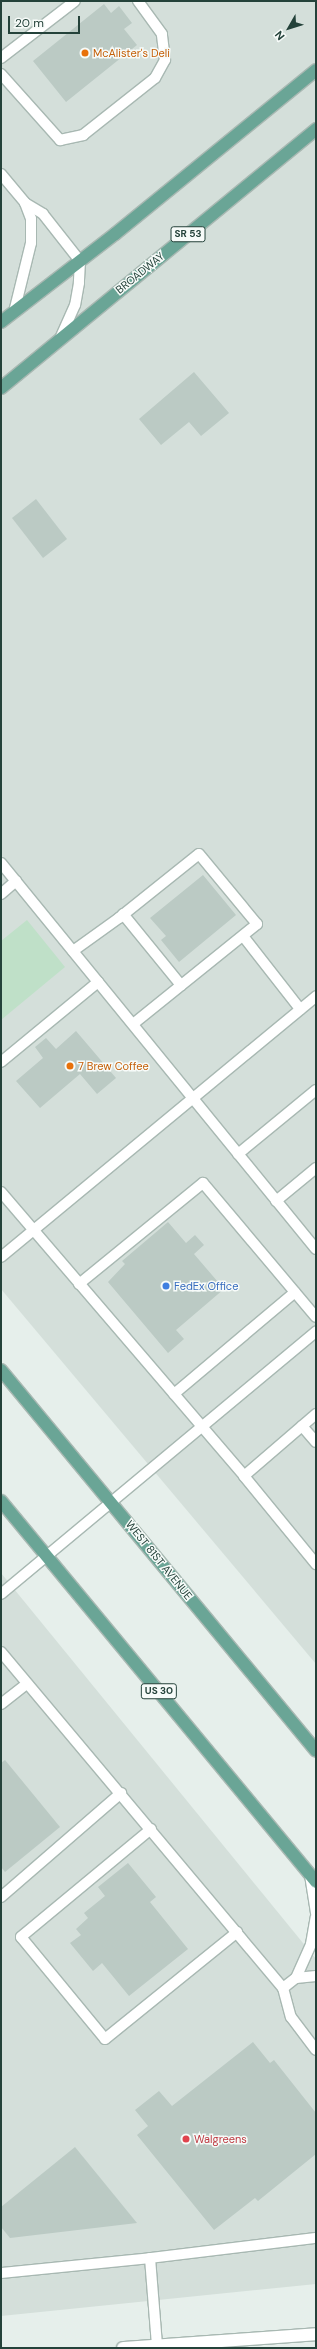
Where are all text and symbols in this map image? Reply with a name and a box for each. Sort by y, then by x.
scale bar [10,8,82,34]
north arrow [269,8,309,48]
text: 20 m [15,15,44,31]
text: N [272,28,288,43]
place label: McAlister's Deli [93,46,170,60]
marker: McAlister's Deli [80,48,90,58]
road number: SR 53 [170,226,206,242]
street label: BROADWAY [113,249,167,297]
place label: 7 Brew Coffee [78,1059,149,1073]
marker: 7 Brew Coffee [65,1061,75,1071]
place label: FedEx Office [174,1279,238,1293]
marker: FedEx Office [161,1281,171,1291]
street label: WEST 81ST AVENUE [123,1518,195,1602]
road number: US 30 [140,1683,178,1699]
place label: Walgreens [194,2132,247,2146]
marker: Walgreens [181,2134,191,2144]

